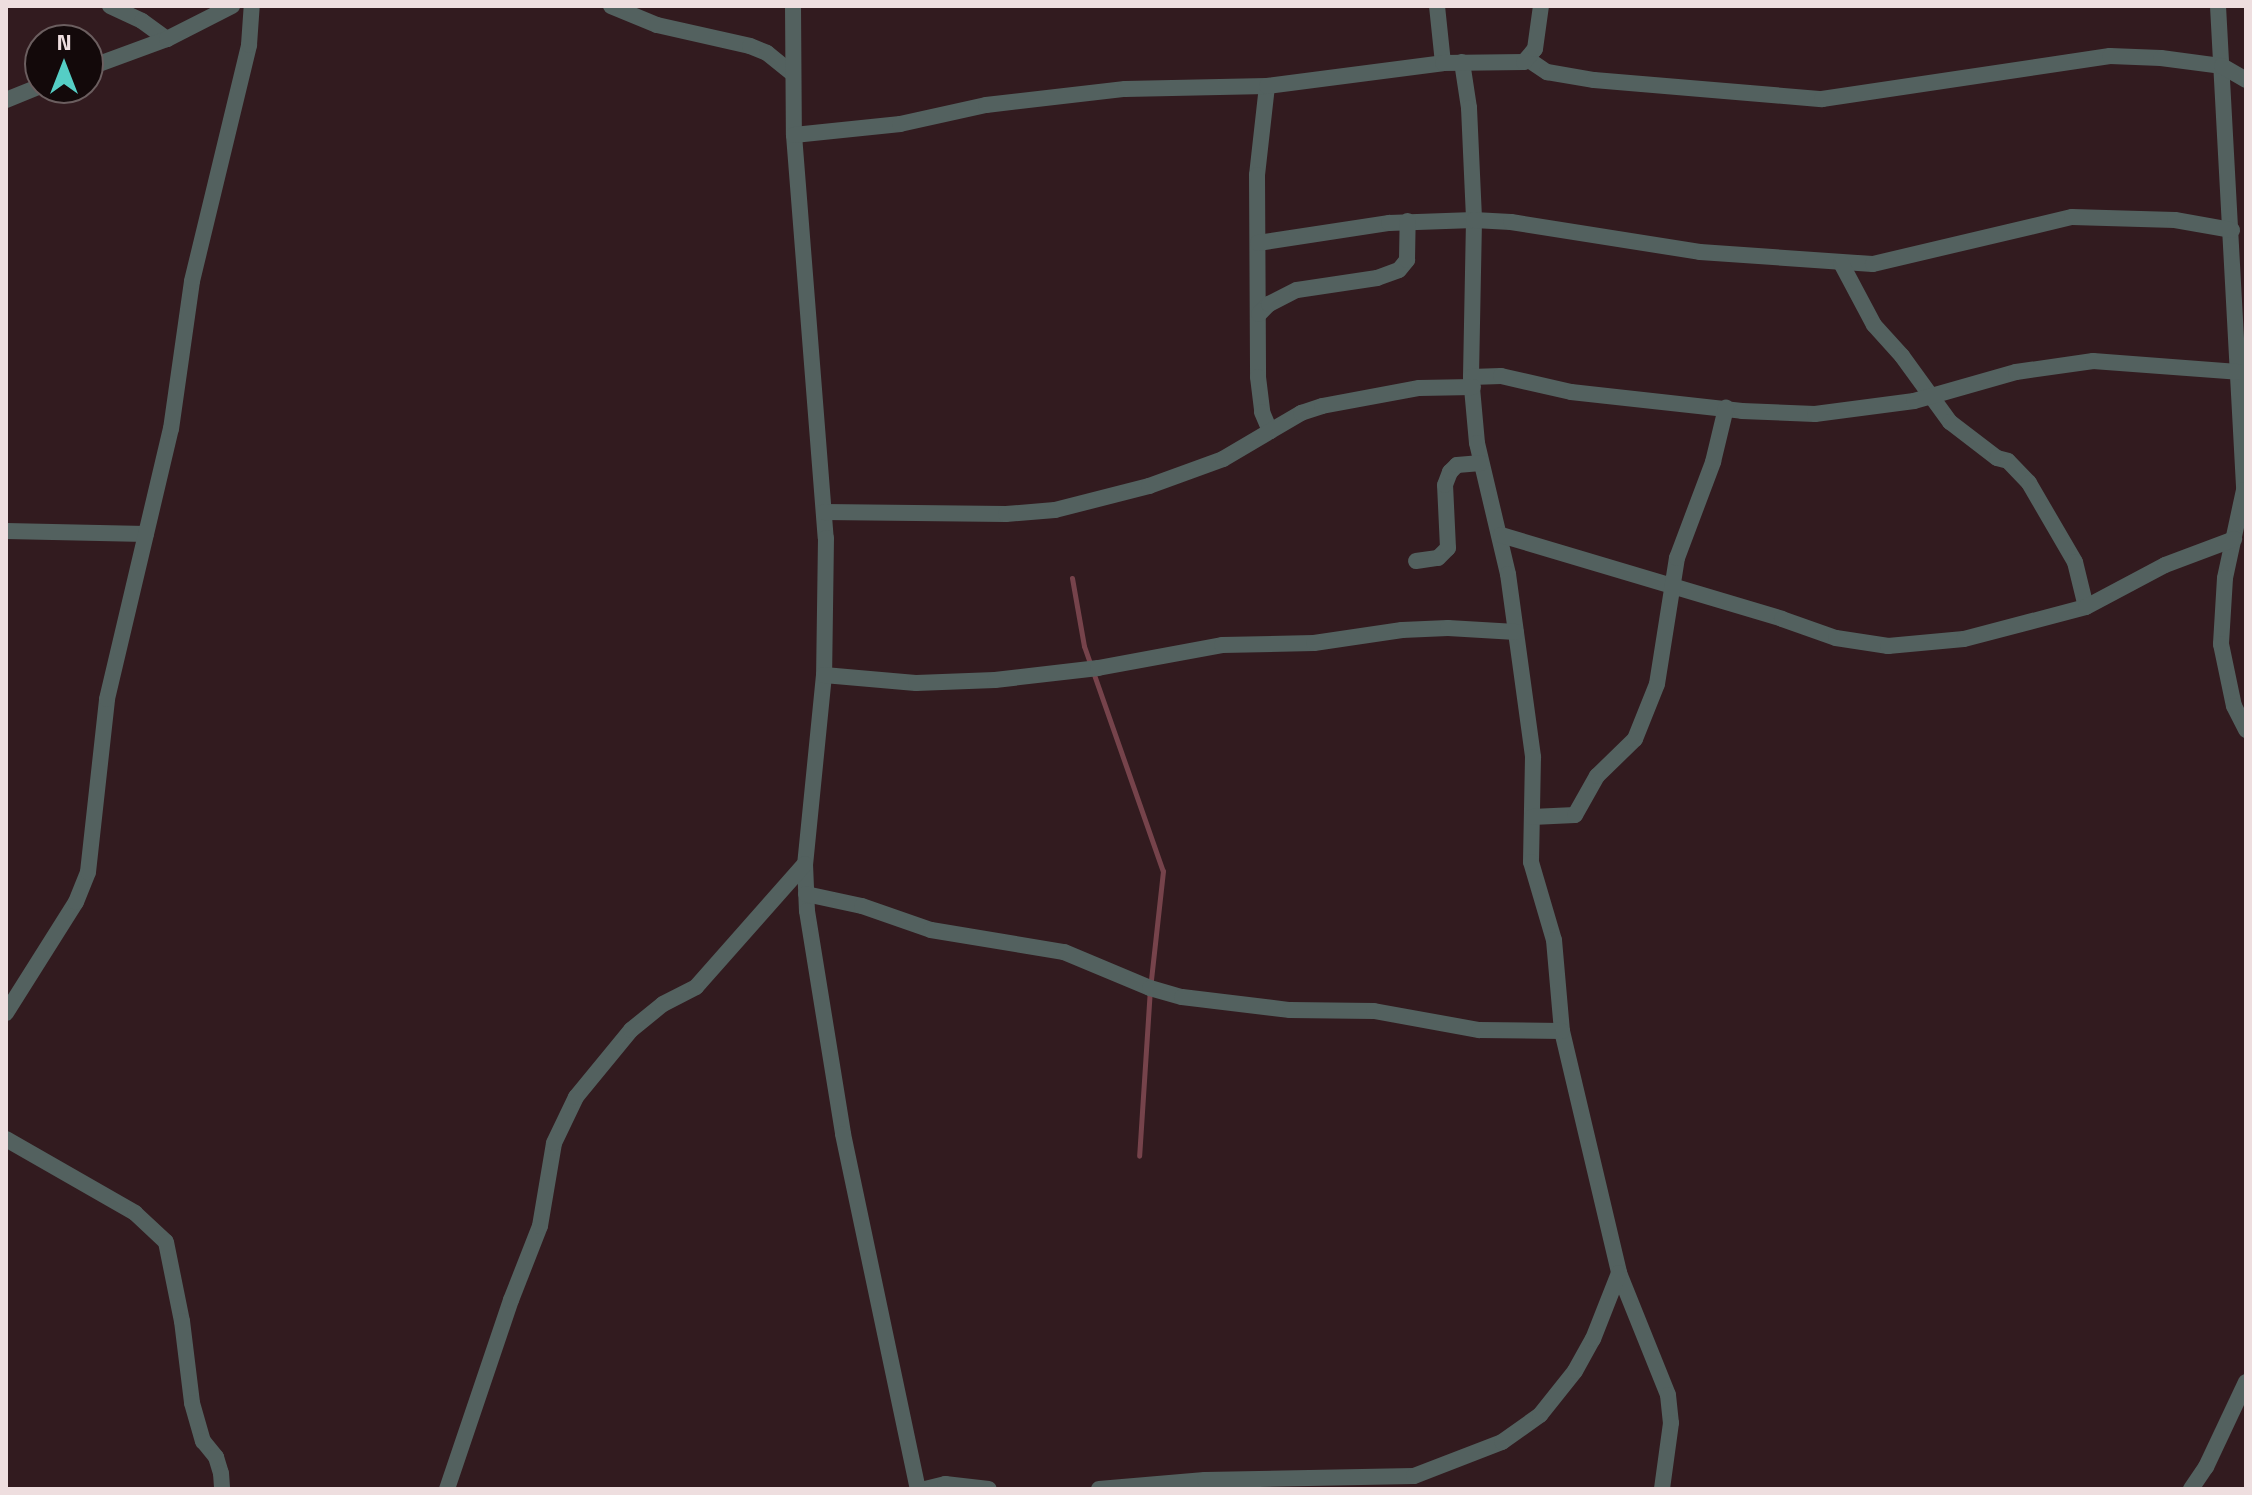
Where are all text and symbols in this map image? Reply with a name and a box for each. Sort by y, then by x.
north arrow [24,24,104,104]
text: N [56,25,72,59]

